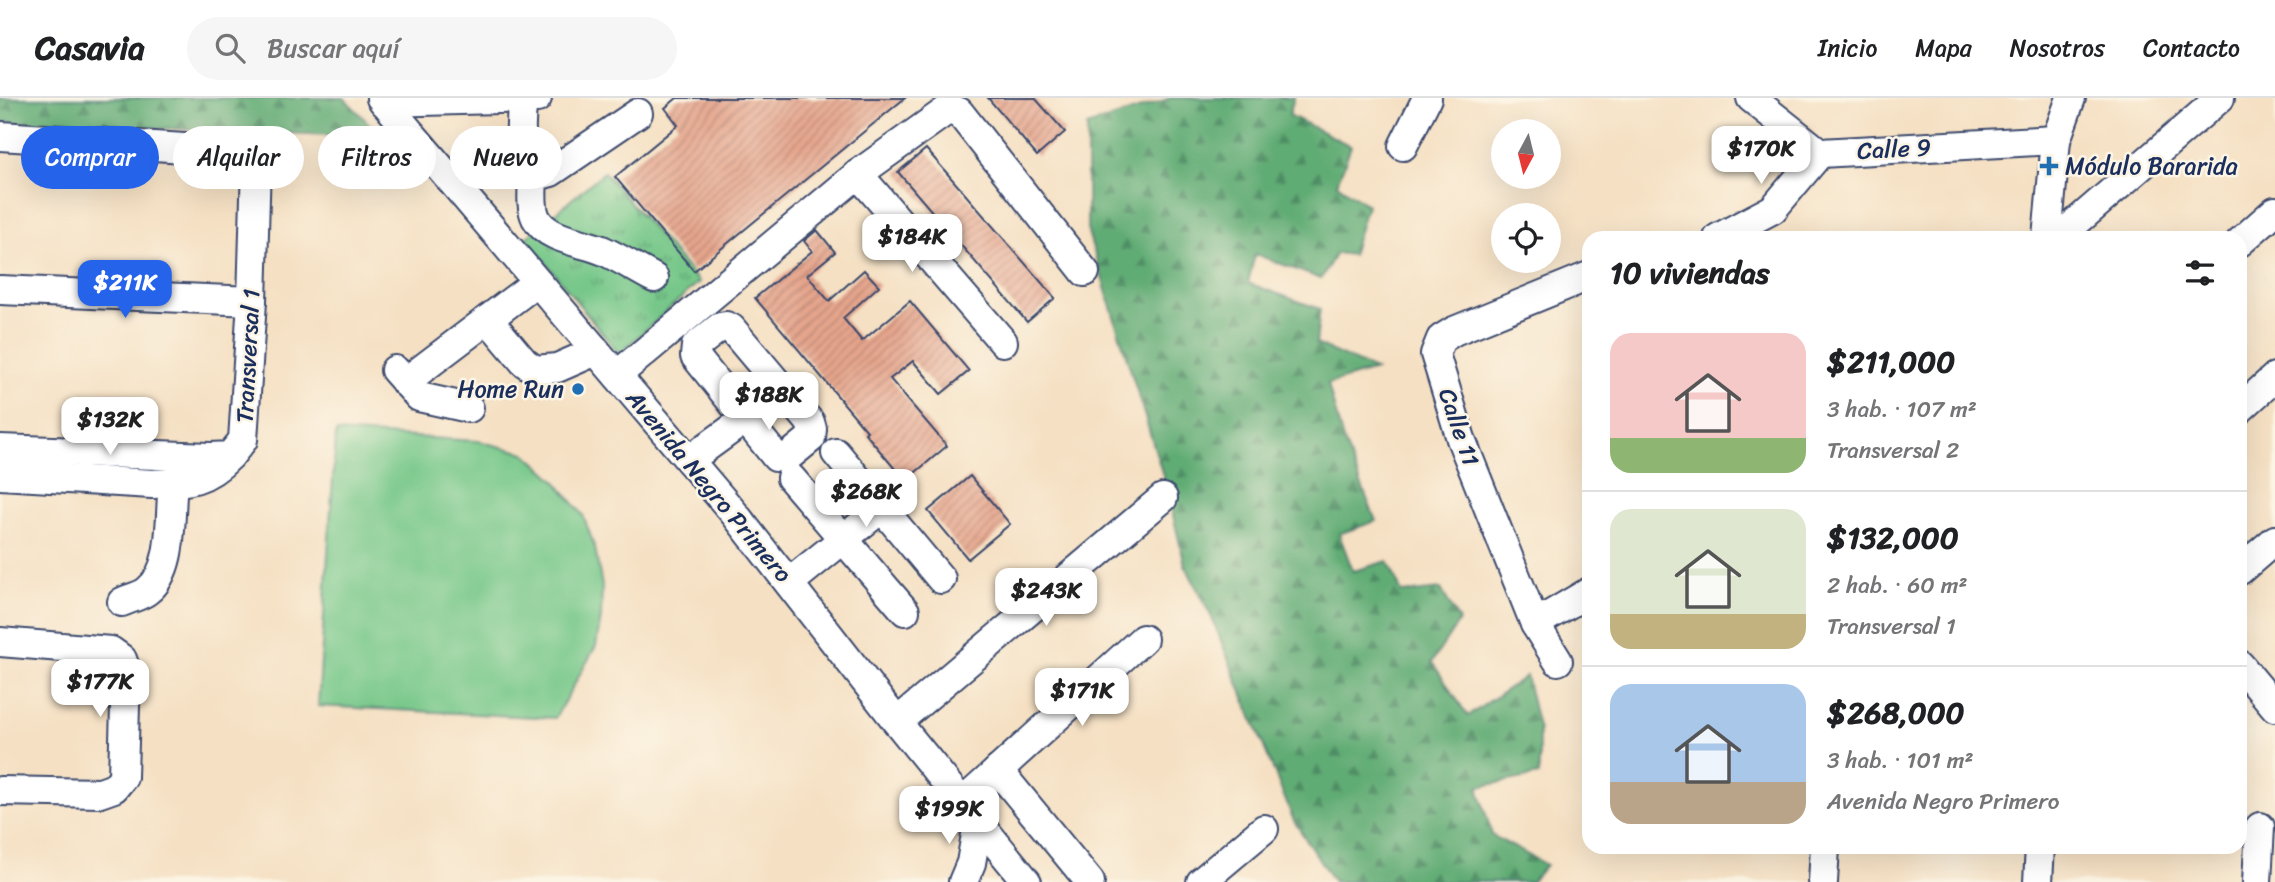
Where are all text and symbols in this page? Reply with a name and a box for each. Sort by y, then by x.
search box [187,17,677,80]
text: Casavia [35,19,145,77]
text: Buscar aquí [267,25,400,71]
text: Inicio [1818,27,1877,69]
text: Mapa [1915,27,1972,69]
text: Nosotros [2010,27,2105,69]
text: Contacto [2143,27,2240,69]
icon: search [211,29,249,67]
north arrow [1491,119,1561,189]
map controls [1491,119,1561,273]
chip: Comprar [21,126,159,189]
chip: Alquilar [173,126,304,189]
chip: Filtros [318,126,436,189]
chip: Nuevo [450,126,562,189]
pin: $170K [1712,126,1810,186]
street label: Calle 9 [1856,126,1932,172]
text: $170K [1728,128,1795,169]
place label: Módulo Bararida [2065,145,2238,187]
marker: Módulo Bararida [2039,156,2059,176]
button: locate [1491,203,1561,273]
pin: $184K [863,214,961,274]
text: $184K [878,216,946,257]
text: 10 viviendas [1610,246,1770,300]
icon: filters [2181,254,2219,292]
pin: $211K [76,260,174,320]
text: $211K [94,262,156,303]
street label: Transversal 1 [224,288,272,424]
text: $211,000 [1827,335,1955,389]
icon: home [1666,361,1750,445]
place label: Home Run [457,368,564,410]
pin: $188K [720,372,818,432]
text: $188K [735,374,803,415]
street label: Avenida Negro Primero [614,379,803,592]
marker: Home Run [570,381,586,397]
street label: Calle 11 [1426,382,1492,472]
text: 3 hab. · 107 m² [1827,389,1977,430]
pin: $132K [61,398,159,457]
text: $132K [77,399,143,440]
text: Transversal 2 [1827,430,1959,471]
pin: $268K [817,470,915,529]
text: $268K [831,471,901,512]
text: $132,000 [1827,511,1959,565]
icon: home [1666,537,1750,621]
text: 2 hab. · 60 m² [1827,565,1967,606]
pin: $243K [997,568,1095,628]
text: $243K [1011,570,1081,611]
text: Transversal 1 [1827,606,1956,647]
pin: $177K [51,660,149,719]
text: $177K [67,661,133,702]
pin: $171K [1033,668,1131,728]
text: $171K [1051,670,1113,711]
text: $268,000 [1827,686,1965,740]
icon: home [1666,712,1750,796]
text: 3 hab. · 101 m² [1827,740,1974,781]
text: Avenida Negro Primero [1827,781,2059,822]
pin: $199K [900,786,998,846]
text: $199K [915,788,983,829]

